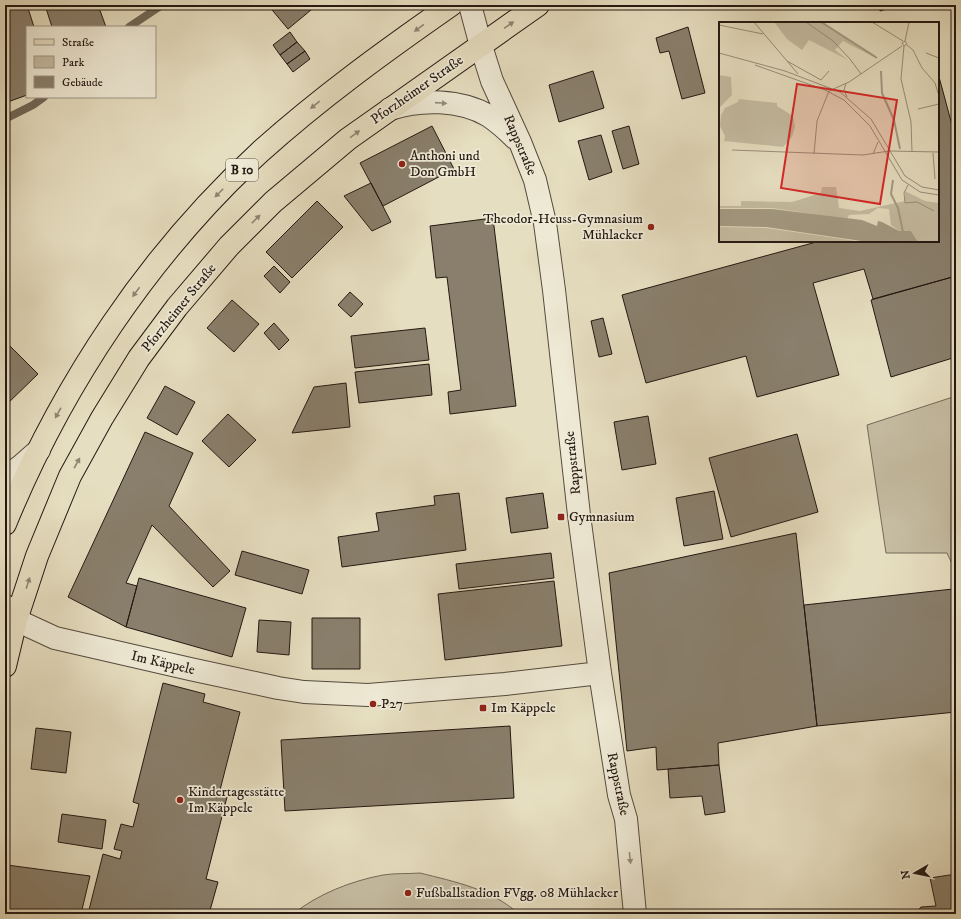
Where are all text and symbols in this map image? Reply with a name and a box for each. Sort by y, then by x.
one-way arrow [504,21,514,29]
inset map [719,22,939,242]
one-way arrow [414,23,425,32]
legend [26,26,156,98]
text: Straße [62,35,94,50]
street label: Pforzheimer Straße [367,51,467,129]
text: Park [62,55,84,70]
text: Gebäude [62,75,103,90]
one-way arrow [435,100,447,107]
one-way arrow [310,101,321,110]
street label: Rappstraße [499,112,541,178]
one-way arrow [349,130,360,138]
place label: Anthoni und Don GmbH [410,147,480,181]
road number: B 10 [226,159,258,181]
marker: Anthoni und Don GmbH [397,159,407,169]
one-way arrow [215,188,224,198]
place label: Theodor-Heuss-Gymnasium Mühlacker [483,210,644,244]
one-way arrow [252,214,261,224]
marker: Theodor-Heuss-Gymnasium Mühlacker [646,222,656,232]
street label: Pforzheimer Straße [138,260,220,356]
one-way arrow [132,287,140,297]
one-way arrow [55,407,62,419]
street label: Rappstraße [561,430,585,496]
one-way arrow [74,457,80,469]
place label: Gymnasium [569,508,635,526]
marker: Gymnasium [556,512,566,522]
one-way arrow [25,577,31,589]
street label: Im Käppele [129,647,197,679]
place label: P27 [381,695,403,713]
marker: P27 [368,699,378,709]
place label: Im Käppele [491,699,556,717]
marker: Im Käppele [478,703,488,713]
street label: Rappstraße [603,751,633,817]
place label: Kindertagesstätte Im Käppele [188,783,285,817]
marker: Kindertagesstätte Im Käppele [175,795,185,805]
one-way arrow [627,852,633,864]
north arrow [895,853,935,893]
text: N [898,869,914,880]
place label: Fußballstadion FVgg. 08 Mühlacker [416,884,619,902]
marker: Fußballstadion FVgg. 08 Mühlacker [403,888,413,898]

